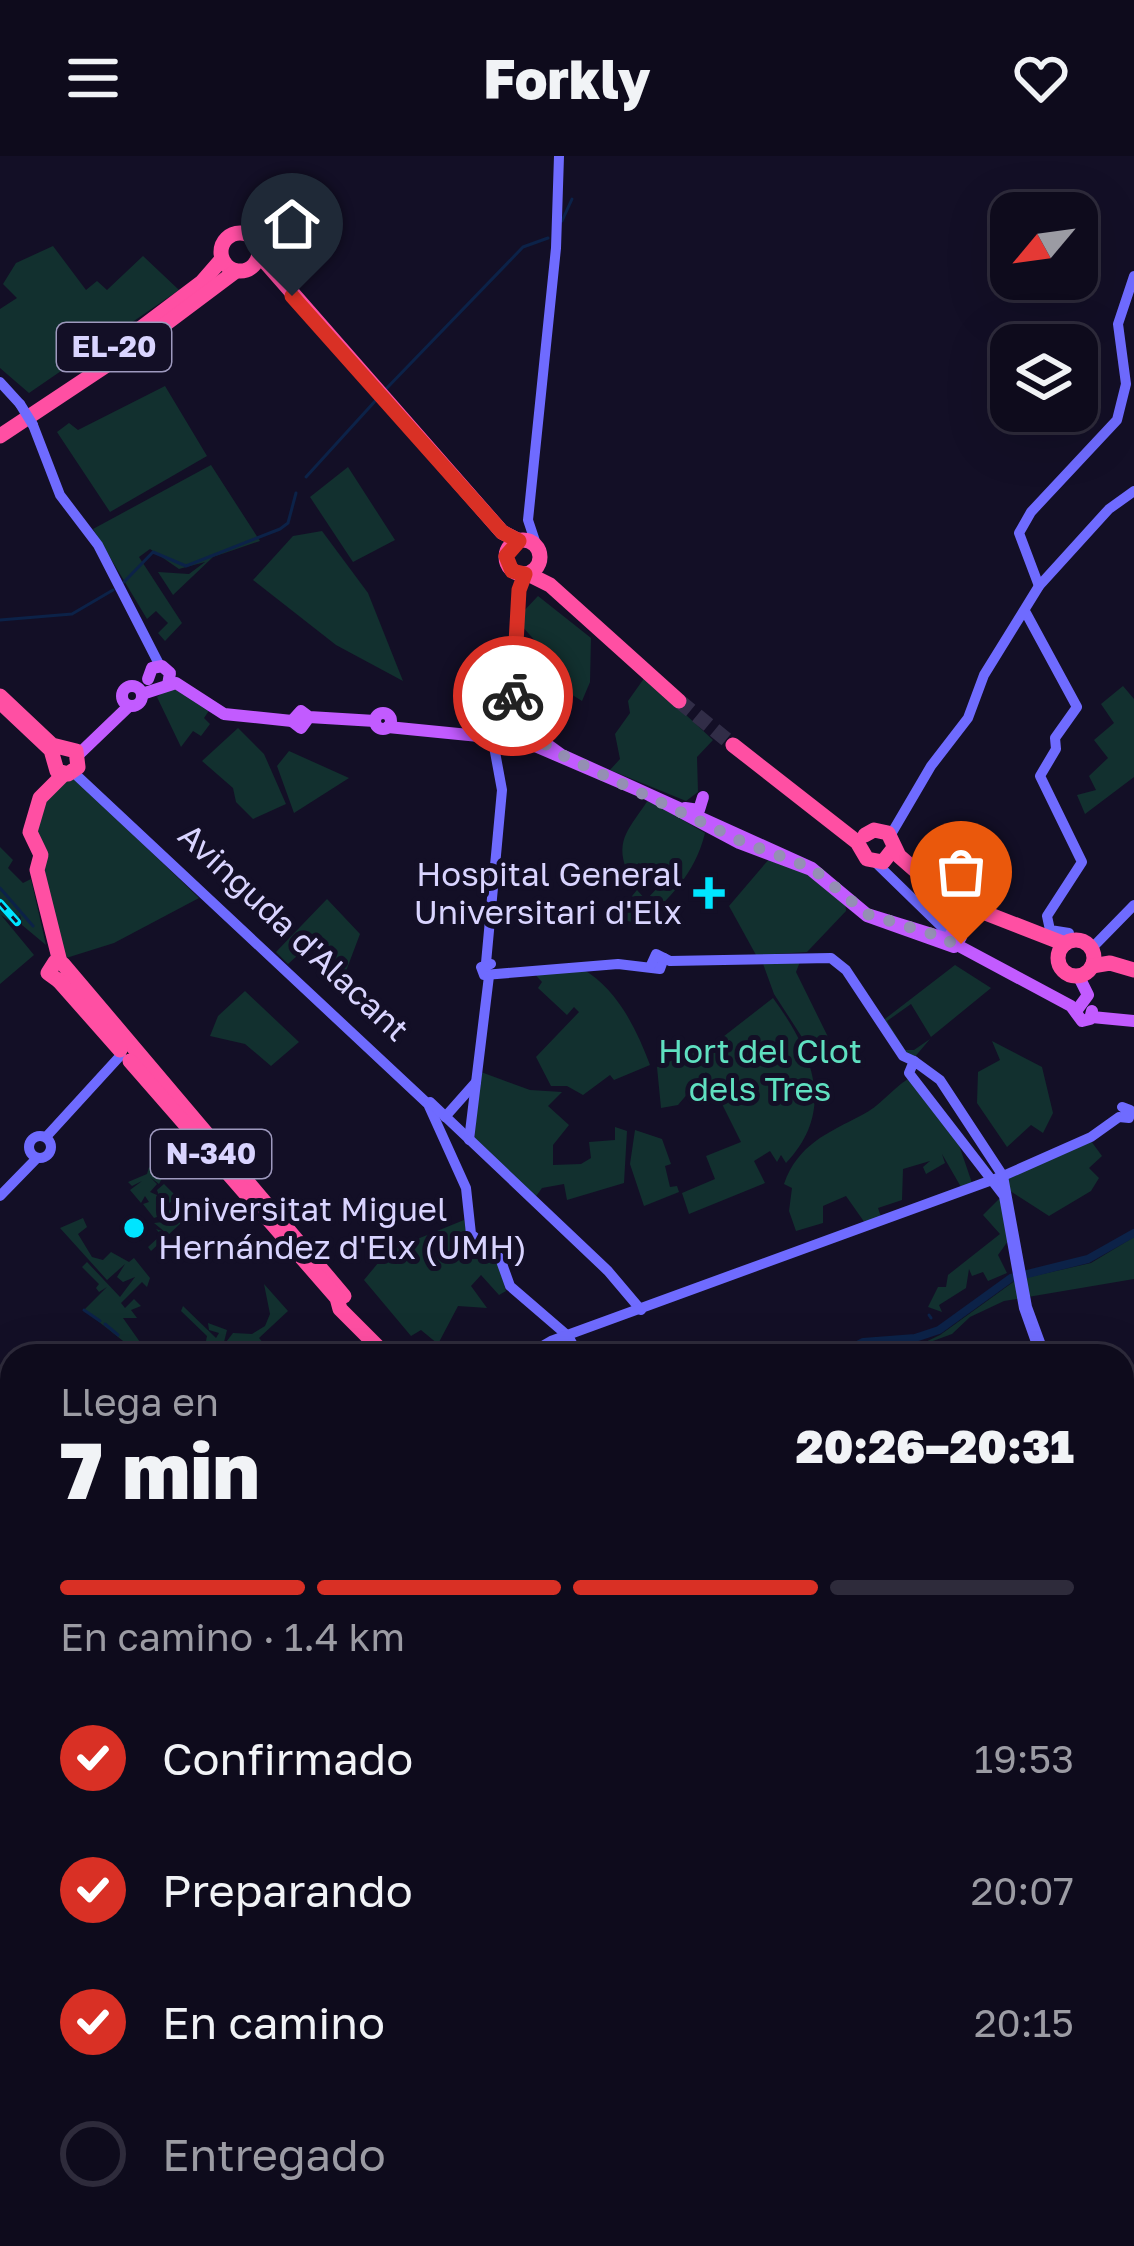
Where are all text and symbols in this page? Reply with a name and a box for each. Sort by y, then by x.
icon: menu [60,45,126,111]
icon: heart [1008,45,1074,111]
text: Forkly [483,46,651,111]
pin [241,173,343,296]
icon: home [259,191,325,257]
north arrow [990,192,1098,300]
map controls [990,192,1098,432]
road number: EL-20 [57,323,171,371]
button: layers [990,324,1098,432]
courier [453,636,573,756]
icon: bike [480,663,546,729]
street label: Avinguda d'Alacant [171,815,418,1048]
pin [910,821,1012,944]
icon: bag [928,839,994,905]
place label: Hospital General Universitari d'Elx [414,854,682,931]
marker: Hospital General Universitari d'Elx [693,877,725,909]
park label: Hort del Clot dels Tres [658,1031,862,1108]
road number: N-340 [151,1130,271,1178]
place label: Universitat Miguel Hernández d'Elx (UMH) [158,1189,527,1266]
marker: Universitat Miguel Hernández d'Elx (UMH) [121,1215,147,1241]
text: Llega en [60,1378,219,1425]
text: 20:26–20:31 [796,1419,1074,1473]
text: 7 min [60,1423,260,1516]
text: En camino · 1.4 km [60,1613,405,1660]
icon: check [60,1725,126,1791]
text: Confirmado [162,1731,413,1785]
text: 19:53 [974,1735,1074,1782]
icon: check [60,1857,126,1923]
text: Preparando [162,1863,413,1917]
text: 20:07 [971,1867,1074,1914]
icon: check [60,1989,126,2055]
text: En camino [162,1995,385,2049]
text: 20:15 [974,1999,1074,2046]
text: Entregado [162,2127,386,2181]

